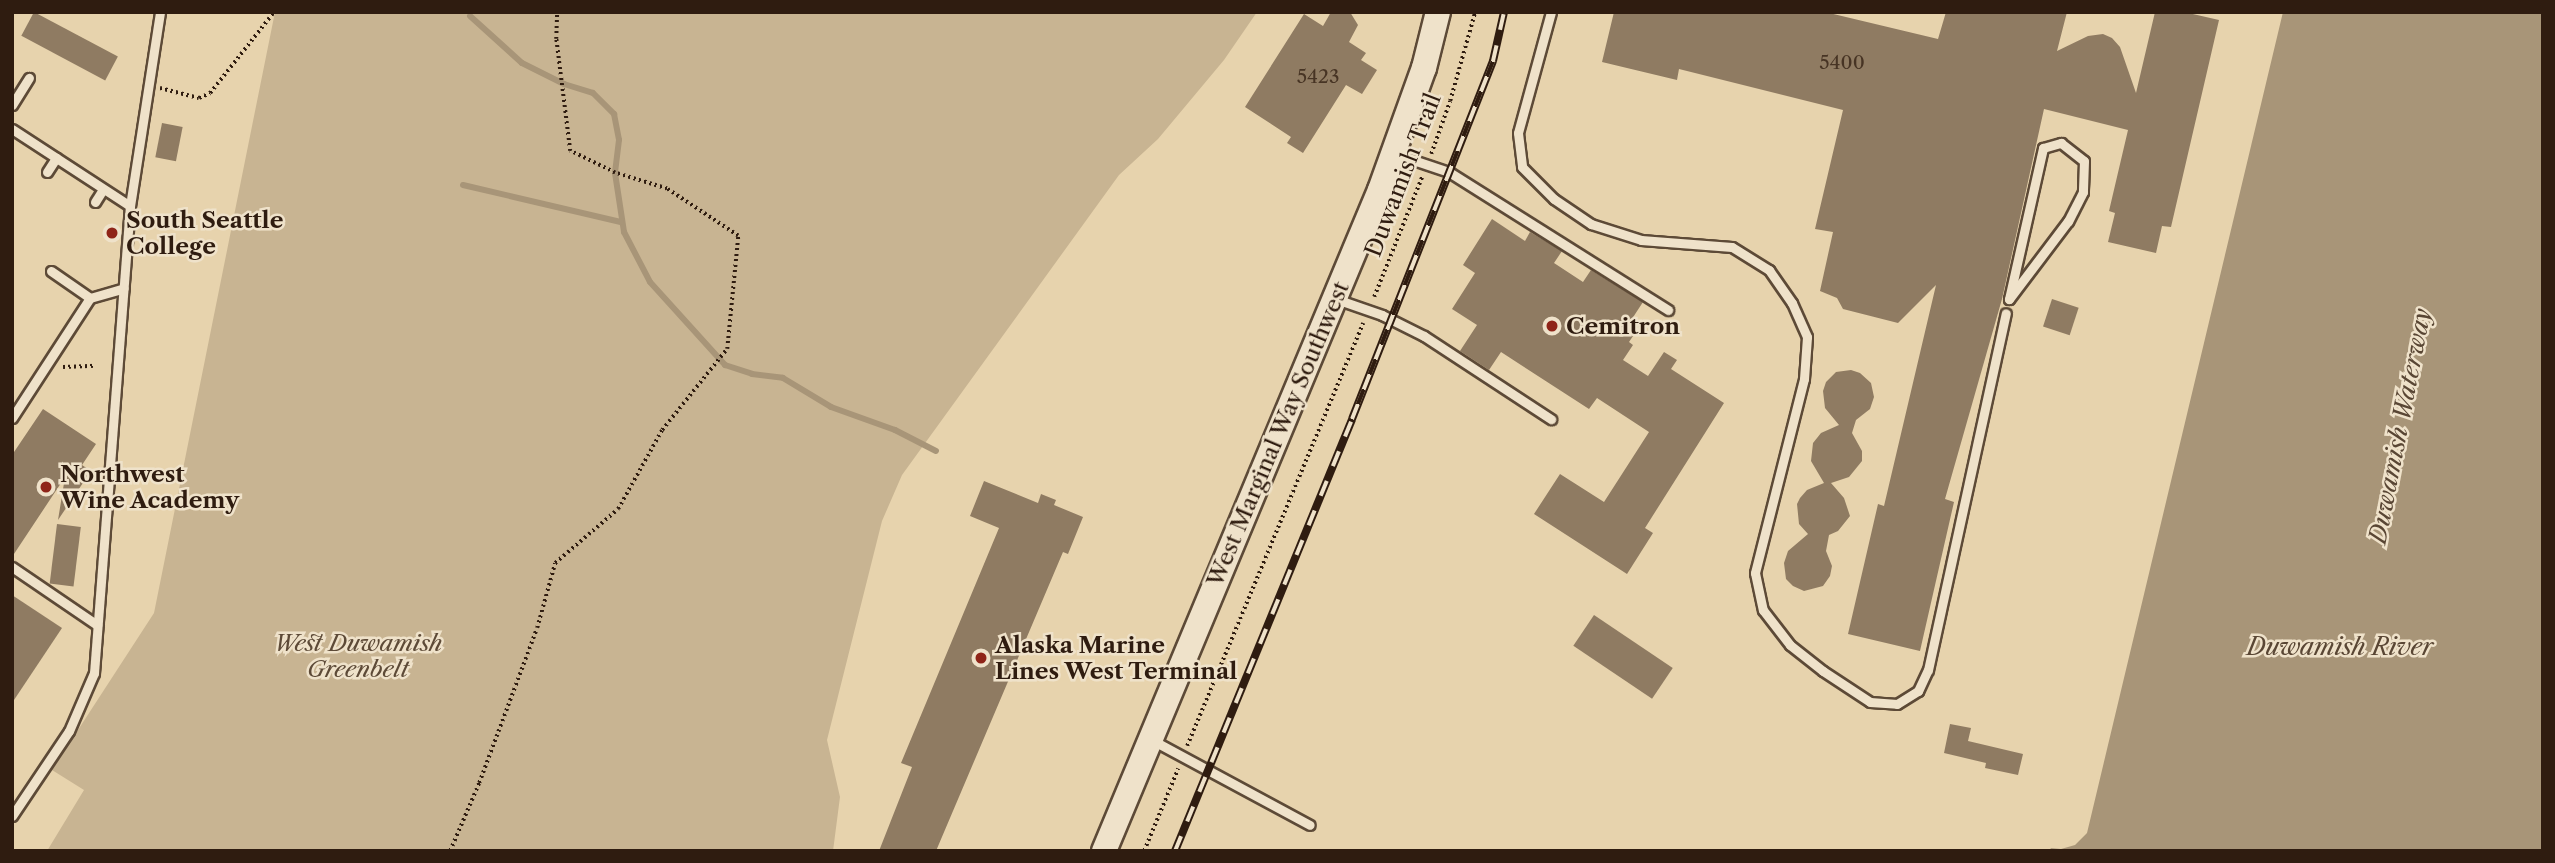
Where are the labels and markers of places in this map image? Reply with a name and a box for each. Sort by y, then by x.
place label: South Seattle College [126,206,283,260]
marker: South Seattle College [104,225,120,241]
place label: Cemitron [1566,312,1680,340]
marker: Cemitron [1544,318,1560,334]
place label: Northwest Wine Academy [60,460,240,514]
marker: Northwest Wine Academy [38,479,54,495]
place label: Alaska Marine Lines West Terminal [995,631,1239,685]
marker: Alaska Marine Lines West Terminal [973,650,989,666]

